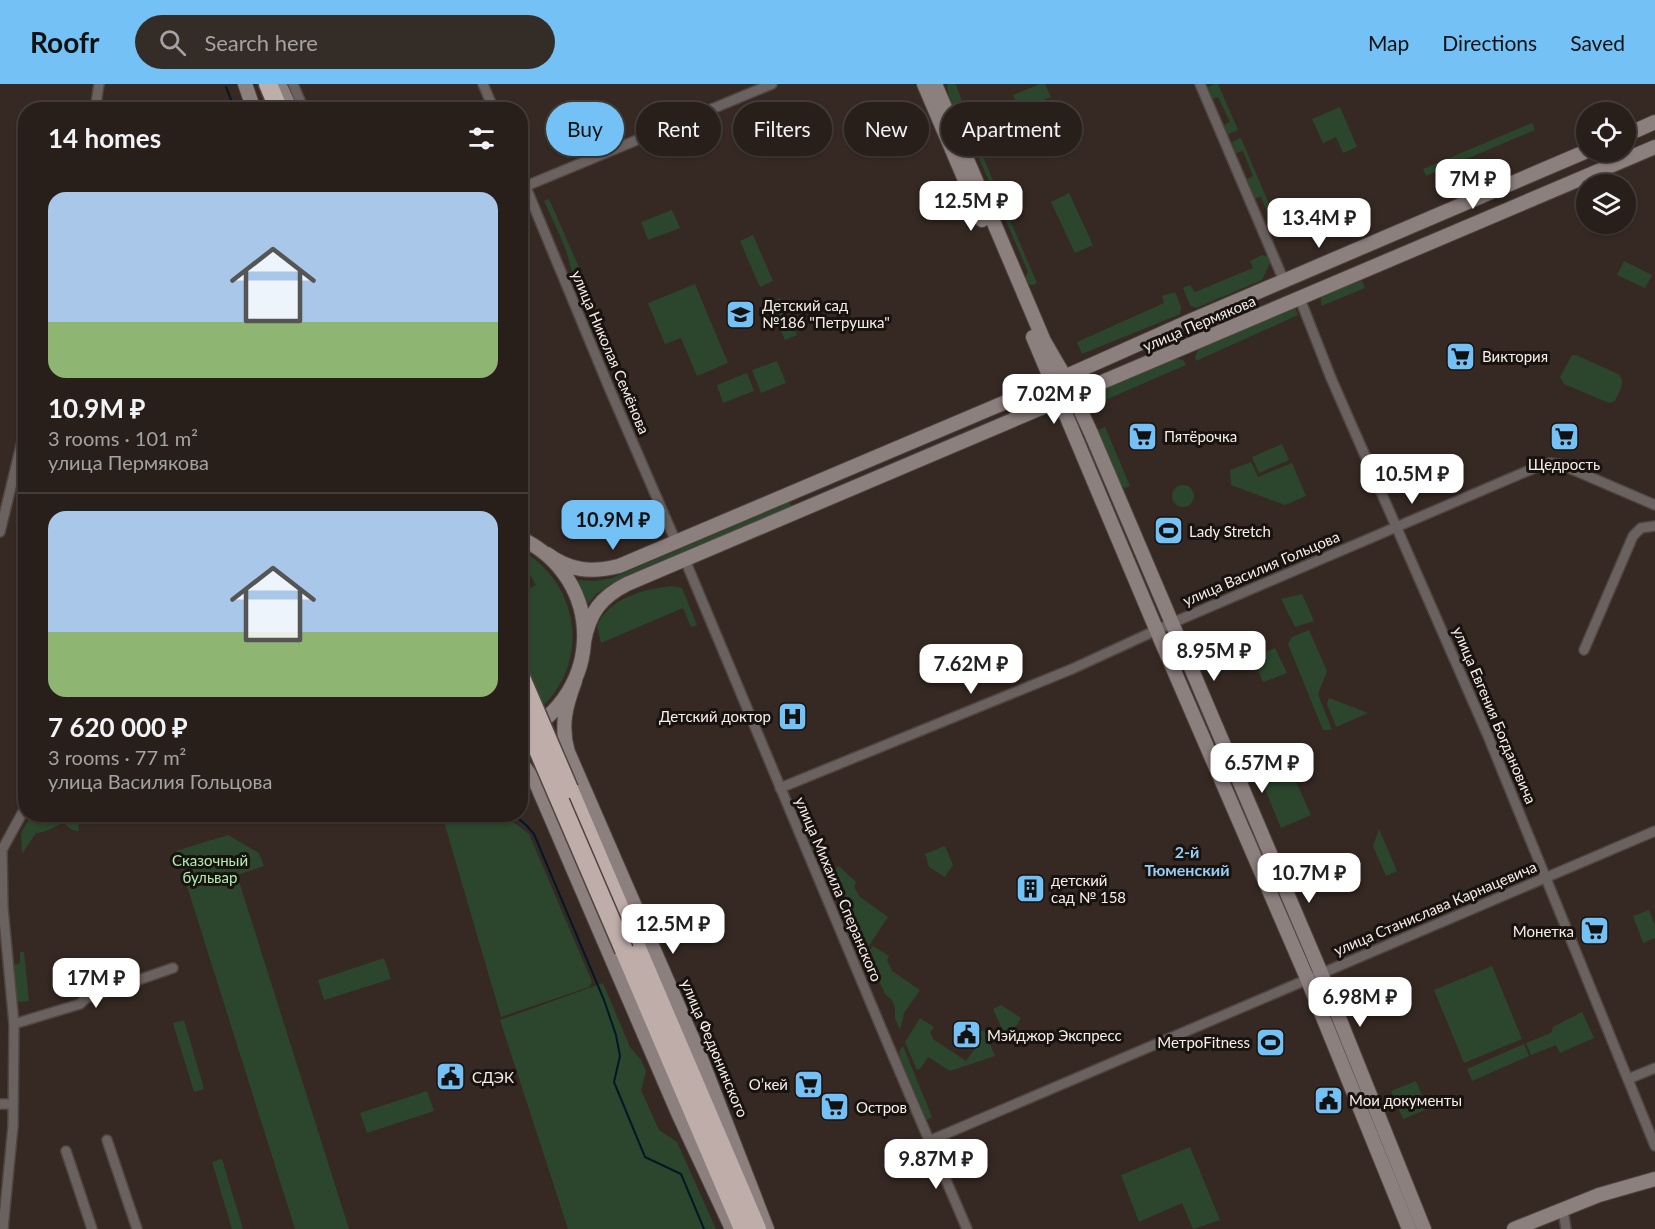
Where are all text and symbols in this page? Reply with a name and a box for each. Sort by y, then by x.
search box [135,15,555,69]
text: Roofr [30,25,99,59]
icon: search [156,26,189,59]
text: Search here [204,29,318,56]
text: Map [1368,30,1409,55]
text: Directions [1442,30,1537,55]
text: Saved [1570,30,1625,55]
chip: Buy [546,102,624,156]
chip: Rent [636,102,721,156]
chip: Filters [733,102,832,156]
chip: New [844,102,929,156]
chip: Apartment [941,102,1082,156]
map controls [1576,102,1636,234]
button: locate [1576,102,1636,162]
text: 14 homes [48,122,161,154]
icon: filters [465,122,498,155]
pin: 7M ₽ [1437,159,1509,210]
text: 7M ₽ [1450,166,1497,190]
button: layers [1576,174,1636,234]
pin: 12.5M ₽ [916,181,1026,232]
text: 12.5M ₽ [934,188,1008,212]
pin: 13.4M ₽ [1264,198,1374,249]
text: 13.4M ₽ [1282,205,1356,229]
icon: home [219,231,327,339]
street label: улица Николая Семёнова [568,267,654,437]
street label: улица Пермякова [1140,291,1258,355]
place label: Детский сад №186 "Петрушка" [762,296,890,331]
school or university icon: Детский сад №186 "Петрушка" [725,298,757,330]
supermarket icon: Виктория [1445,340,1477,372]
place label: Виктория [1482,347,1548,365]
pin: 7.02M ₽ [999,374,1109,425]
text: 7.02M ₽ [1017,381,1091,405]
text: 10.9M ₽ [48,392,145,424]
supermarket icon: Пятёрочка [1127,420,1159,452]
supermarket icon: Щедрость [1548,421,1580,453]
text: 3 rooms · 101 m² [48,426,198,450]
place label: Пятёрочка [1164,427,1237,445]
text: улица Пермякова [48,450,209,474]
pin: 10.5M ₽ [1357,454,1467,505]
place label: Щедрость [1528,455,1600,473]
text: 10.5M ₽ [1375,461,1449,485]
pin: 10.9M ₽ [558,500,668,551]
text: 10.9M ₽ [576,507,650,531]
sports icon: Lady Stretch [1152,515,1184,547]
place label: Lady Stretch [1189,522,1271,540]
street label: улица Василия Гольцова [1180,527,1342,609]
icon: home [219,550,327,658]
street label: улица Евгения Богдановича [1449,624,1541,806]
pin: 8.95M ₽ [1159,631,1269,682]
text: 8.95M ₽ [1177,638,1251,662]
pin: 7.62M ₽ [916,644,1026,695]
text: 7.62M ₽ [934,651,1008,675]
hospital icon: Детский доктор [776,700,808,732]
place label: Детский доктор [659,707,771,725]
text: 7 620 000 ₽ [48,711,188,743]
pin: 6.57M ₽ [1207,743,1317,794]
text: 3 rooms · 77 m² [48,745,186,769]
text: 6.57M ₽ [1225,750,1299,774]
text: улица Василия Гольцова [48,769,272,793]
street label: улица Михаила Сперанского [792,794,886,984]
district label: 2-й Тюменский [1145,842,1230,879]
park label: Сказочный бульвар [172,851,248,886]
pin: 10.7M ₽ [1254,853,1364,904]
street label: улица Станислава Карнацевича [1331,857,1539,959]
text: 10.7M ₽ [1272,860,1346,884]
place label: детский сад № 158 [1051,871,1126,906]
building icon: детский сад № 158 [1014,873,1046,905]
pin: 12.5M ₽ [618,904,728,955]
text: 12.5M ₽ [636,911,710,935]
supermarket icon: Монетка [1579,915,1611,947]
place label: Монетка [1513,922,1574,940]
pin: 17M ₽ [54,958,138,1009]
text: 17M ₽ [67,965,125,989]
street label: улица Федюнинского [678,976,752,1120]
pin: 6.98M ₽ [1305,977,1415,1028]
text: 6.98M ₽ [1323,984,1397,1008]
public building icon: Мэйджор Экспресс [950,1019,982,1051]
place label: Мэйджор Экспресс [987,1026,1122,1044]
sports icon: МетроFitness [1255,1026,1287,1058]
place label: МетроFitness [1157,1033,1250,1051]
public building icon: СДЭК [435,1061,467,1093]
place label: СДЭК [472,1068,514,1086]
supermarket icon: О’кей [793,1068,825,1100]
place label: О’кей [749,1075,788,1093]
public building icon: Мои документы [1312,1084,1344,1116]
supermarket icon: Остров [819,1091,851,1123]
place label: Мои документы [1349,1091,1462,1109]
place label: Остров [856,1098,907,1116]
pin: 9.87M ₽ [881,1139,991,1190]
text: 9.87M ₽ [899,1146,973,1170]

